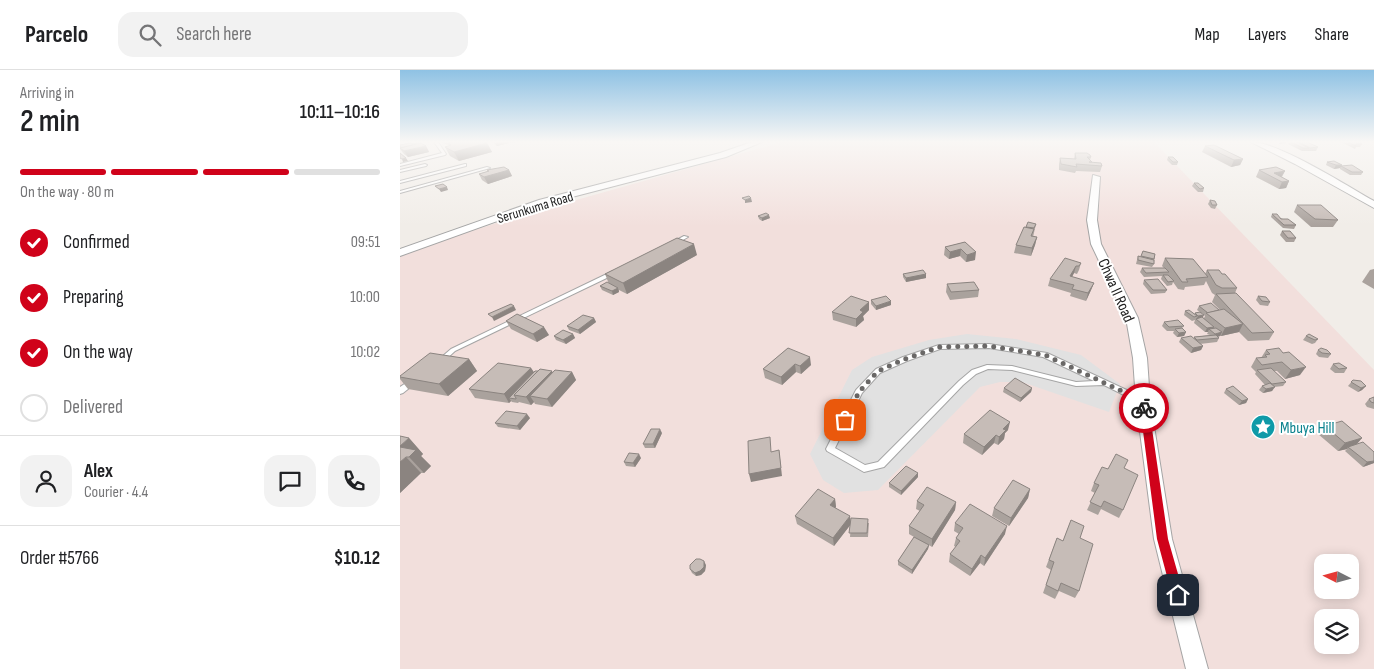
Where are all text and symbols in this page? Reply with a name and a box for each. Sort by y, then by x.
search box [118,12,468,57]
text: Parcelo [25,20,88,49]
icon: search [136,21,164,49]
text: Search here [176,23,252,46]
text: Map [1195,24,1220,45]
text: Layers [1248,24,1287,45]
text: Share [1315,24,1349,45]
text: Arriving in [20,84,74,103]
text: 10:11–10:16 [300,101,380,124]
text: 2 min [20,102,80,141]
text: On the way · 80 m [20,183,114,202]
street label: Serunkuma Road [495,188,575,227]
icon: check [20,229,48,257]
text: Confirmed [63,231,130,254]
text: 09:51 [351,233,380,252]
street label: Chwa II Road [1093,256,1138,325]
icon: check [20,284,48,312]
text: Preparing [63,286,124,309]
text: 10:00 [350,288,380,307]
icon: check [20,339,48,367]
text: On the way [63,341,133,364]
text: 10:02 [351,343,380,362]
courier [1119,383,1169,433]
icon: bike [1130,394,1158,422]
text: Delivered [63,396,123,419]
pin [824,399,866,441]
icon: bag [831,406,859,434]
place icon: Mbuya Hill [1250,414,1276,440]
place label: Mbuya Hill [1280,419,1335,438]
button: person [20,455,72,507]
button: chat [264,455,316,507]
button: phone [328,455,380,507]
text: Alex [84,460,113,483]
text: Courier · 4.4 [84,483,148,502]
text: Order #5766 [20,547,99,570]
text: $10.12 [334,547,380,570]
north arrow [1314,554,1359,599]
map controls [1314,554,1359,654]
pin [1157,574,1199,616]
icon: home [1164,581,1192,609]
button: layers [1314,609,1359,654]

